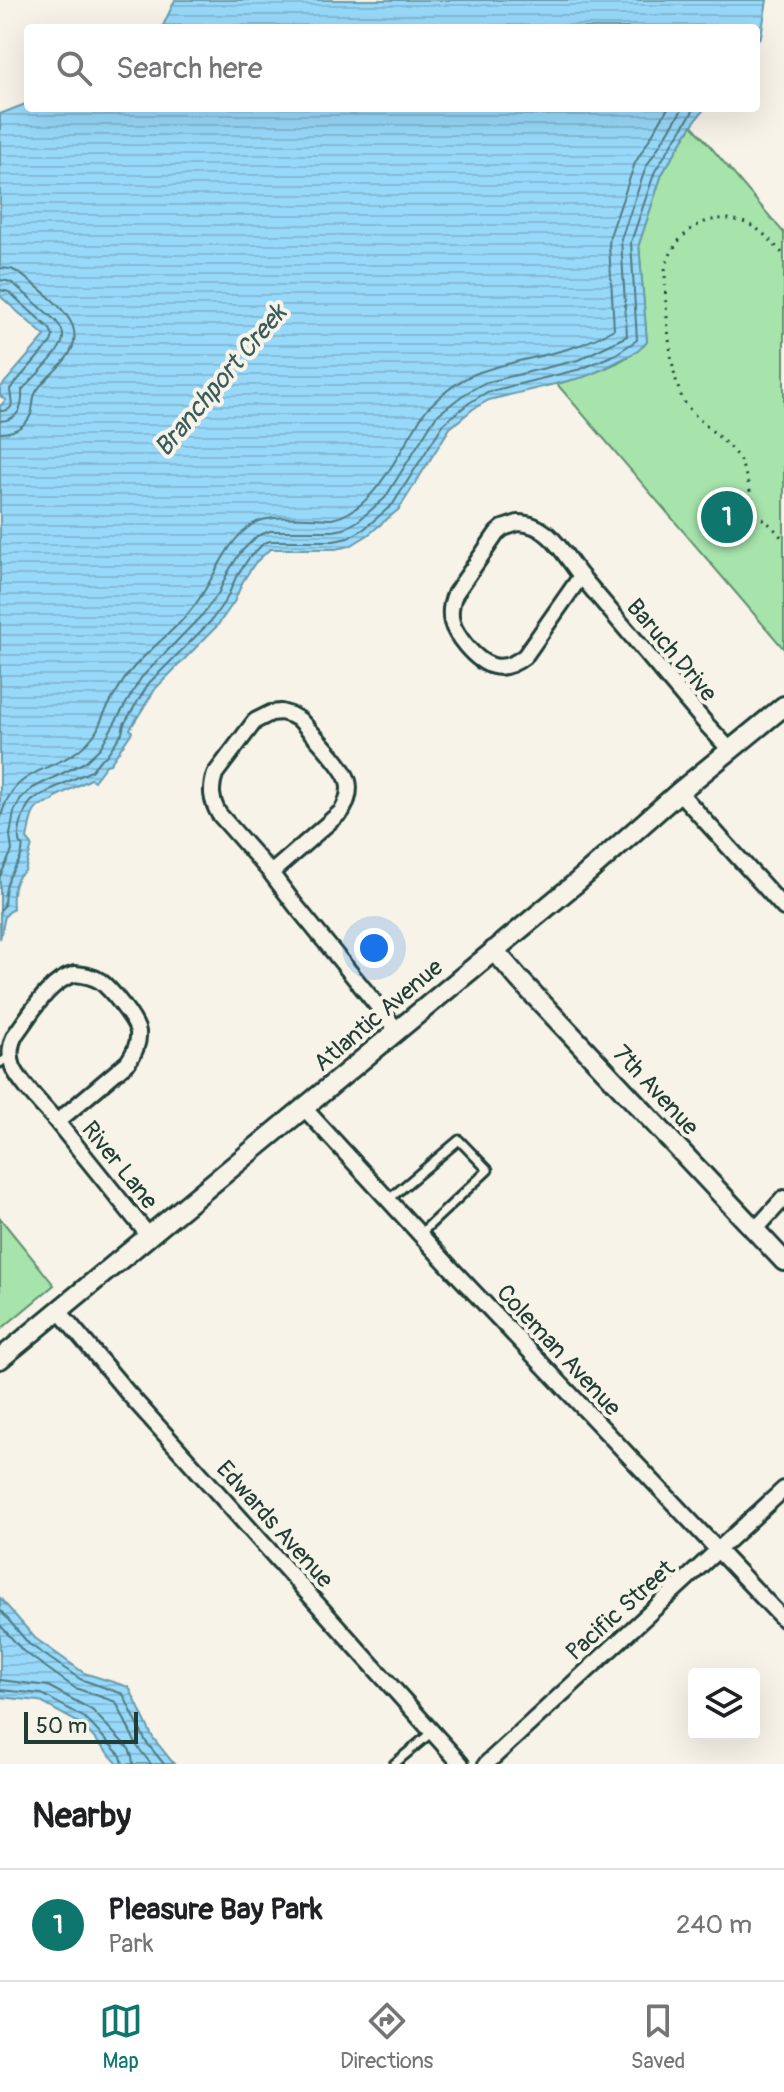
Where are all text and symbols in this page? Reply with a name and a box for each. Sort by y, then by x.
search box [24,24,760,112]
icon: search [52,46,96,90]
text: Search here [116,50,263,87]
water label: Branchport Creek [148,297,295,463]
pin: 1 [701,487,753,547]
street label: Baruch Drive [620,593,723,708]
your location [354,928,394,968]
street label: Atlantic Avenue [308,953,449,1078]
street label: 7th Avenue [607,1039,705,1142]
street label: River Lane [75,1116,164,1215]
street label: Coleman Avenue [490,1279,627,1422]
street label: Edwards Avenue [210,1455,339,1594]
street label: Pacific Street [560,1554,681,1667]
map controls [688,1668,760,1740]
button: layers [688,1668,760,1740]
scale bar [24,1708,138,1744]
text: 50 m [36,1712,87,1740]
text: Nearby [32,1795,131,1838]
text: Pleasure Bay Park [108,1891,323,1928]
text: 1 [53,1909,63,1941]
text: 240 m [676,1909,752,1941]
text: Park [108,1928,154,1960]
tab: Map [99,1999,143,2075]
tab: Directions [340,1999,433,2075]
tab: Saved [631,1999,685,2075]

